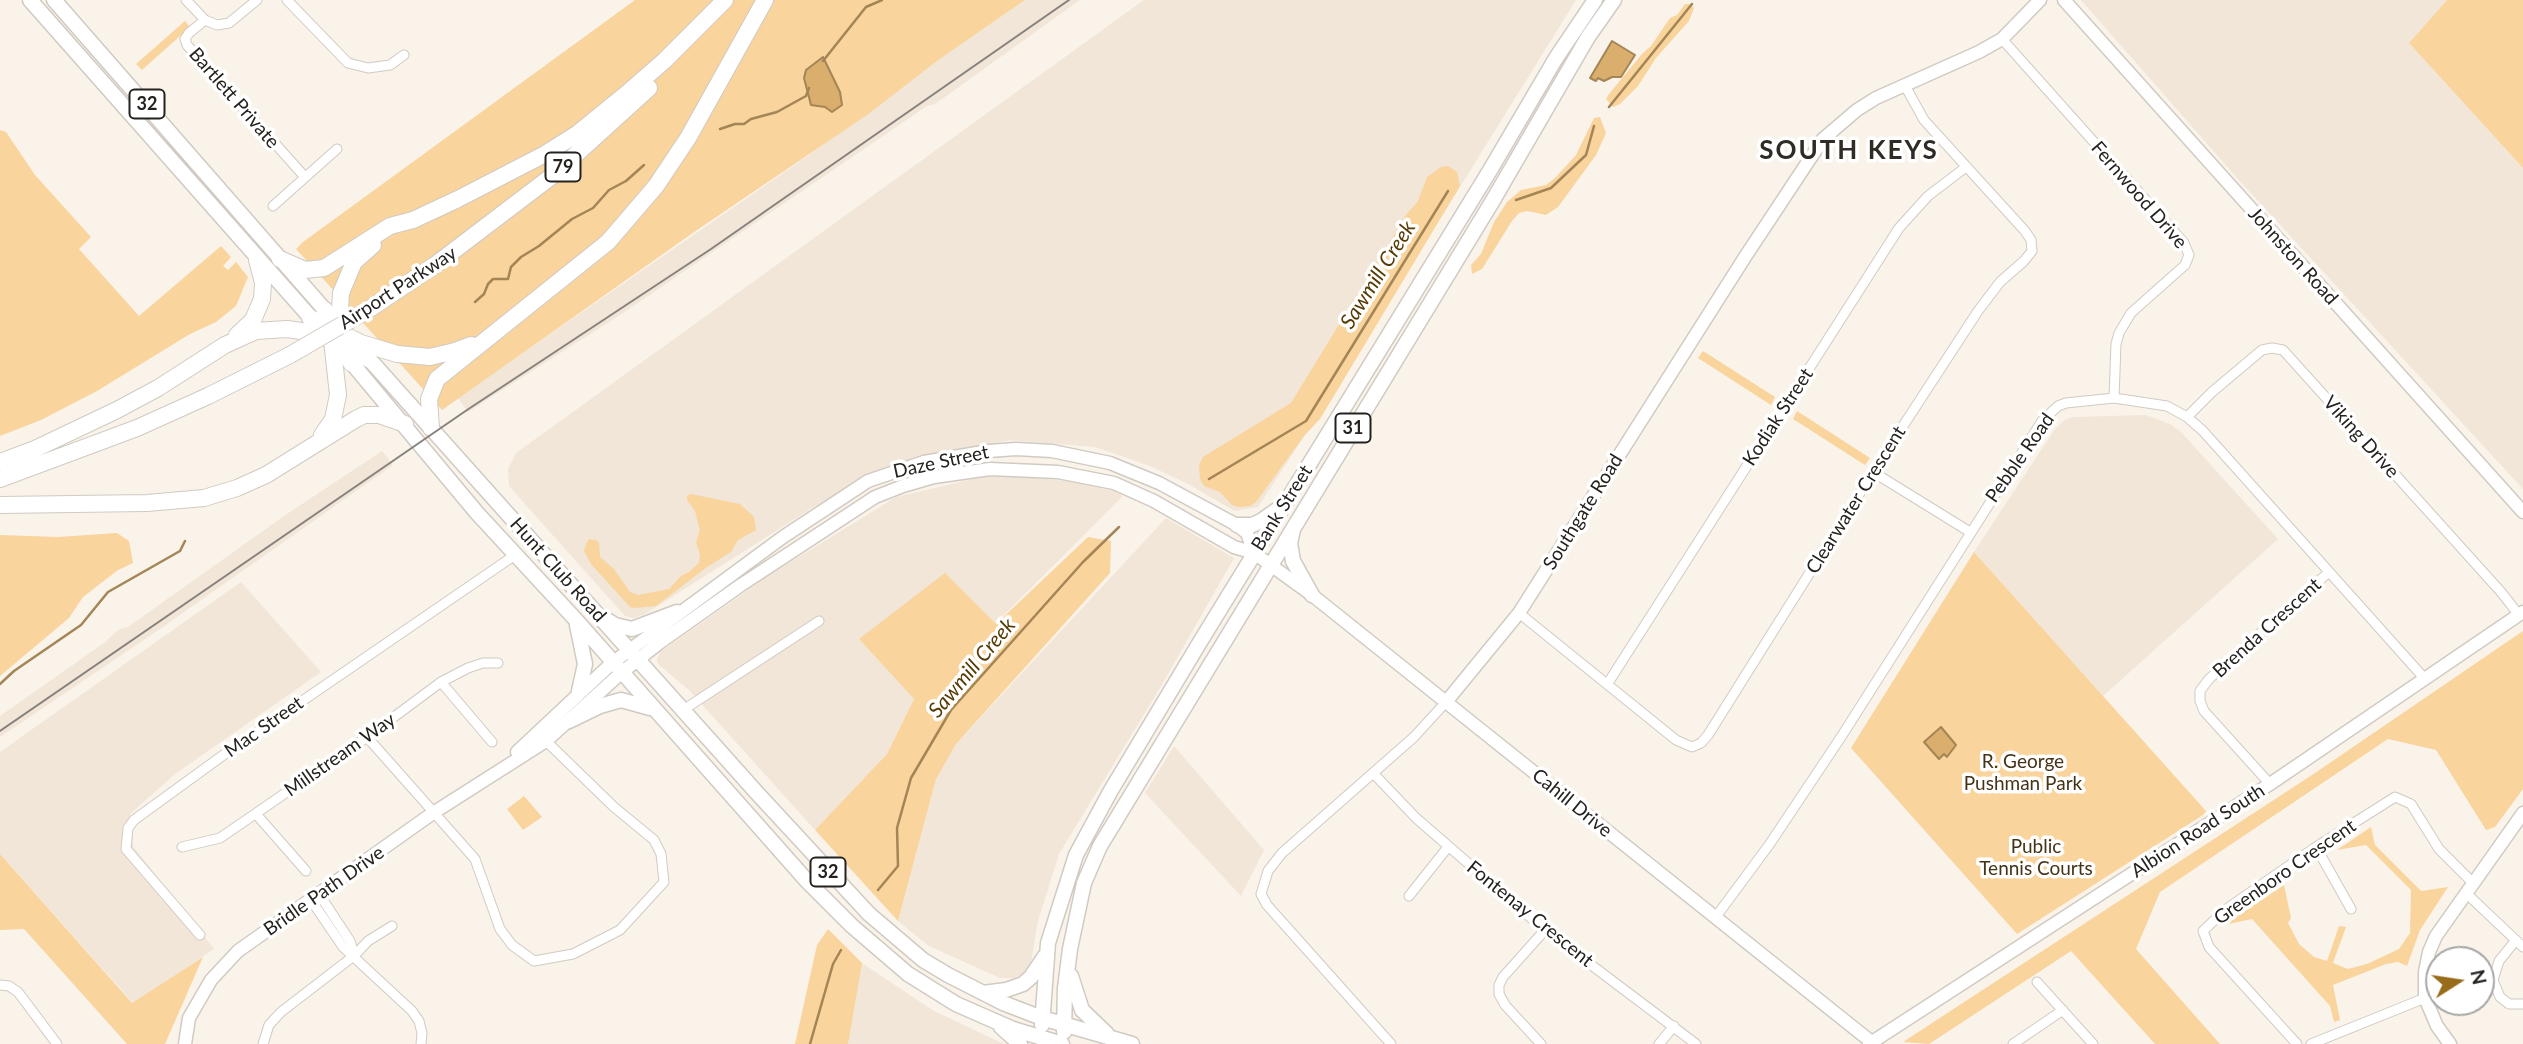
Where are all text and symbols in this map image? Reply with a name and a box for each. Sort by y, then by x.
street label: Bartlett Private [184,43,284,153]
road number: 32 [130,90,164,119]
district label: SOUTH KEYS [1760,135,1938,167]
street label: Fernwood Drive [2086,137,2192,253]
road number: 79 [546,152,580,182]
street label: Johnston Road [2243,203,2343,309]
water label: Sawmill Creek [1335,217,1421,333]
street label: Airport Parkway [335,242,461,334]
street label: Kodiak Street [1738,364,1818,470]
street label: Viking Drive [2318,391,2404,483]
street label: Pebble Road [1981,409,2059,507]
road number: 31 [1336,414,1370,442]
street label: Clearwater Crescent [1801,422,1911,578]
street label: Daze Street [891,441,991,483]
street label: Southgate Road [1538,450,1628,574]
street label: Bank Street [1247,461,1317,555]
street label: Hunt Club Road [505,513,611,627]
street label: Brenda Crescent [2208,573,2326,683]
water label: Sawmill Creek [923,613,1021,723]
street label: Mac Street [220,692,308,762]
street label: Millstream Way [280,708,400,802]
park label: R. George Pushman Park [1964,751,2082,795]
street label: Cahill Drive [1527,764,1617,842]
street label: Albion Road South [2127,779,2269,883]
street label: Greenboro Crescent [2210,814,2360,930]
park label: Public Tennis Courts [1979,836,2093,880]
street label: Bridle Path Drive [259,841,389,941]
street label: Fontenay Crescent [1462,856,1598,972]
road number: 32 [810,858,846,886]
north arrow [2425,946,2495,1016]
text: N [2466,967,2492,986]

